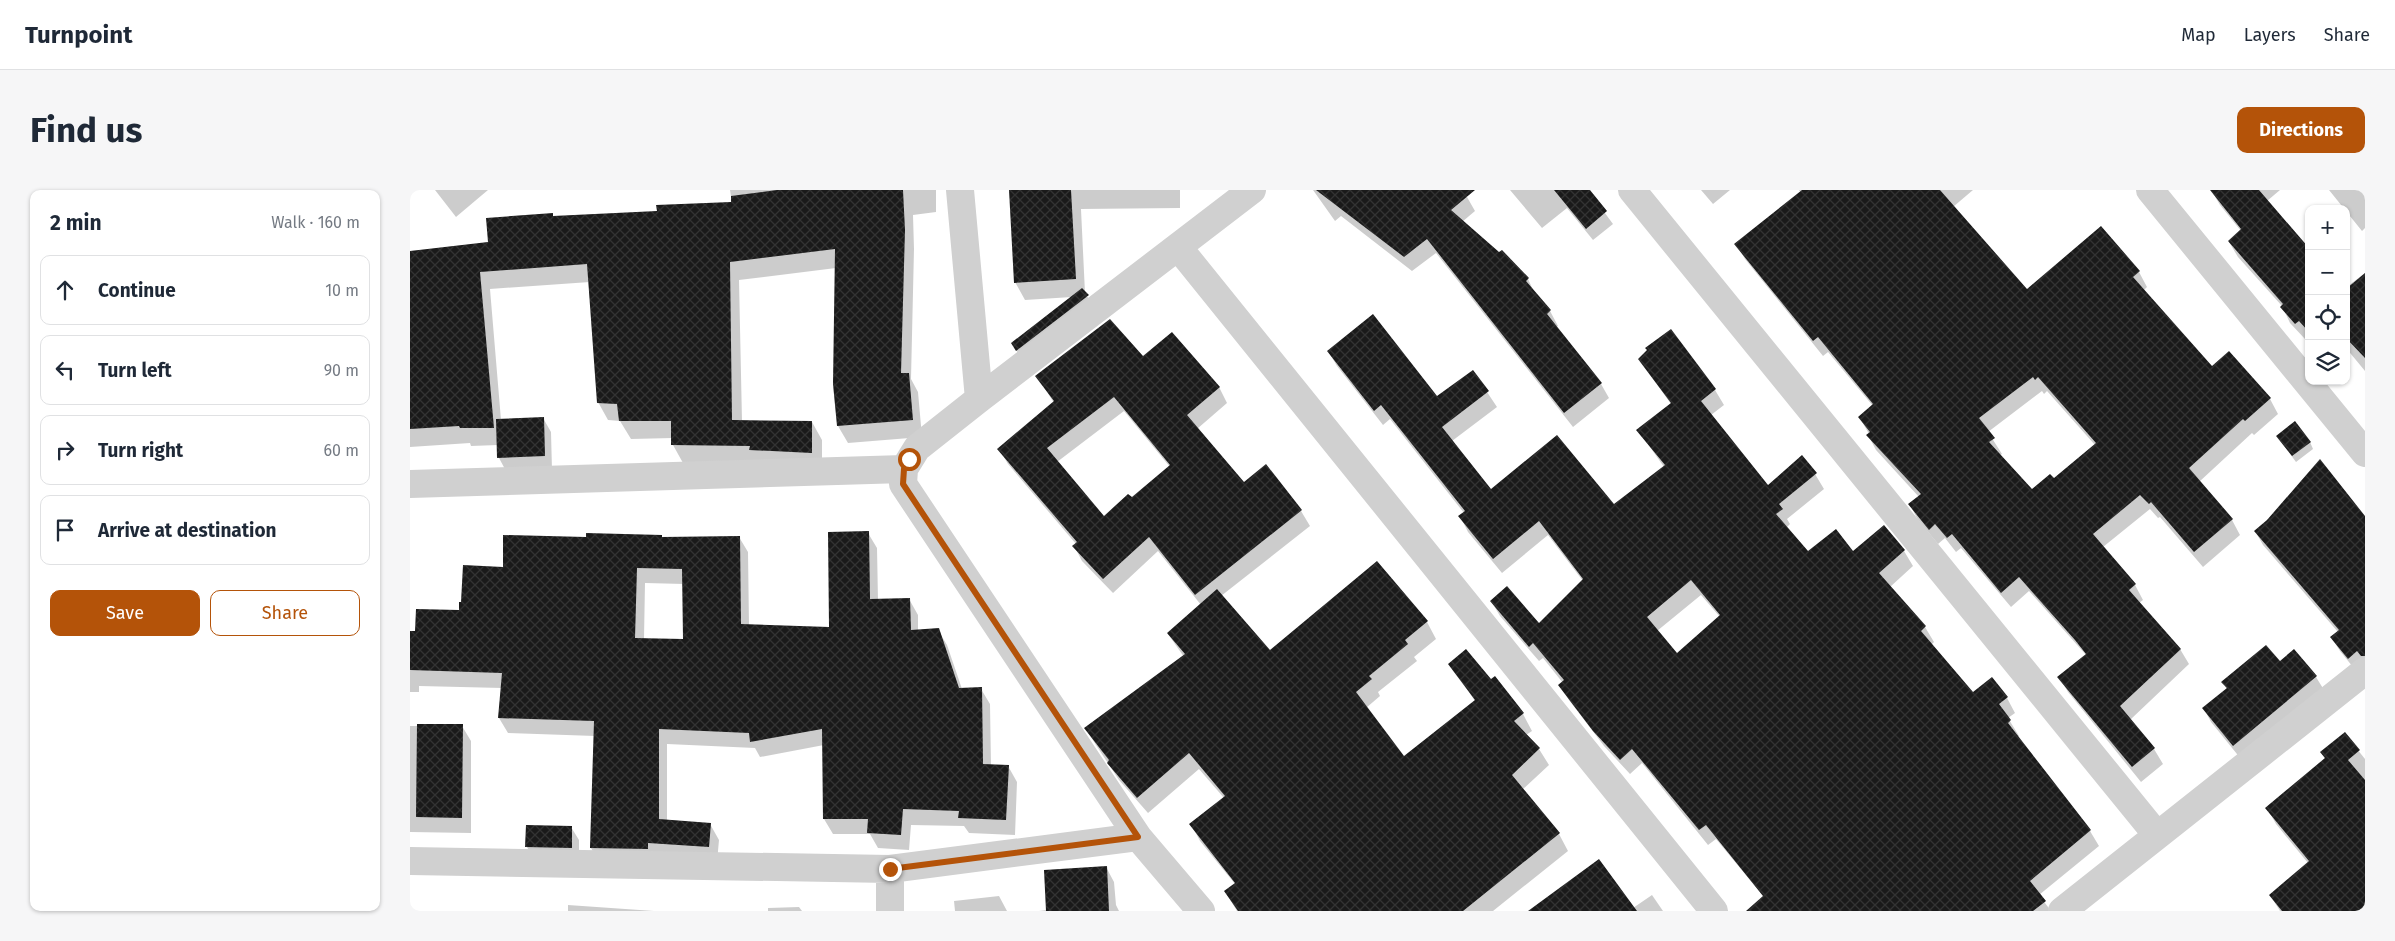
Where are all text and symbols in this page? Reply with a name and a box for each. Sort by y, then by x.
text: Turnpoint [25,21,132,49]
text: Map [2181,24,2216,46]
text: Layers [2244,24,2296,46]
text: Share [2324,24,2370,46]
button: Directions [2237,107,2365,153]
text: Find us [30,109,142,151]
map controls [2305,205,2350,385]
button: + [2305,205,2350,250]
text: 2 min [50,210,102,236]
text: Walk · 160 m [271,213,360,232]
button: − [2305,250,2350,295]
icon: ahead [51,276,79,304]
text: Continue [98,279,176,302]
text: 10 m [325,281,359,300]
button: locate [2305,295,2350,340]
button: layers [2305,340,2350,385]
icon: left [51,356,79,384]
text: Turn left [98,359,172,382]
text: 90 m [324,361,359,380]
icon: right [51,436,79,464]
text: Turn right [98,439,183,462]
text: 60 m [324,441,359,460]
route start [898,448,921,471]
icon: arrive [51,516,79,544]
text: Arrive at destination [98,519,277,542]
button: Save [50,590,200,636]
button: Share [210,590,360,636]
route end [879,858,902,881]

